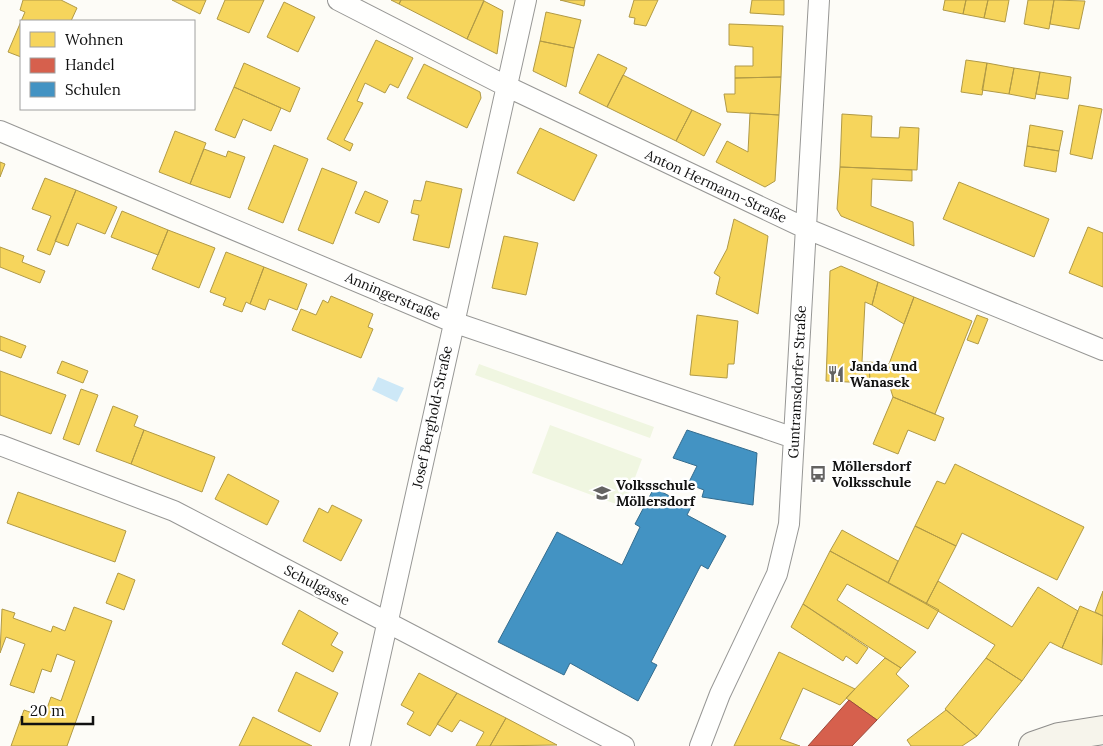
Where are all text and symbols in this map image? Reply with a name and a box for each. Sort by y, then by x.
legend [20,20,195,110]
text: Wohnen [65,30,123,49]
text: Handel [65,55,115,74]
text: Schulen [65,80,121,99]
street label: Anton Hermann-Straße [641,145,790,227]
street label: Anningerstraße [342,267,444,324]
street label: Guntramsdorfer Straße [784,305,810,459]
street label: Josef Berghold-Straße [408,344,456,491]
place label: Janda und Wanasek [850,357,917,391]
restaurant icon: Janda und Wanasek [826,364,846,384]
place label: Möllersdorf Volksschule [832,457,912,491]
bus stop icon: Möllersdorf Volksschule [808,464,828,484]
place label: Volksschule Möllersdorf [616,476,696,510]
school or university icon: Volksschule Möllersdorf [592,483,612,503]
street label: Schulgasse [281,561,353,609]
scale bar [22,694,94,726]
text: 20 m [30,701,65,720]

